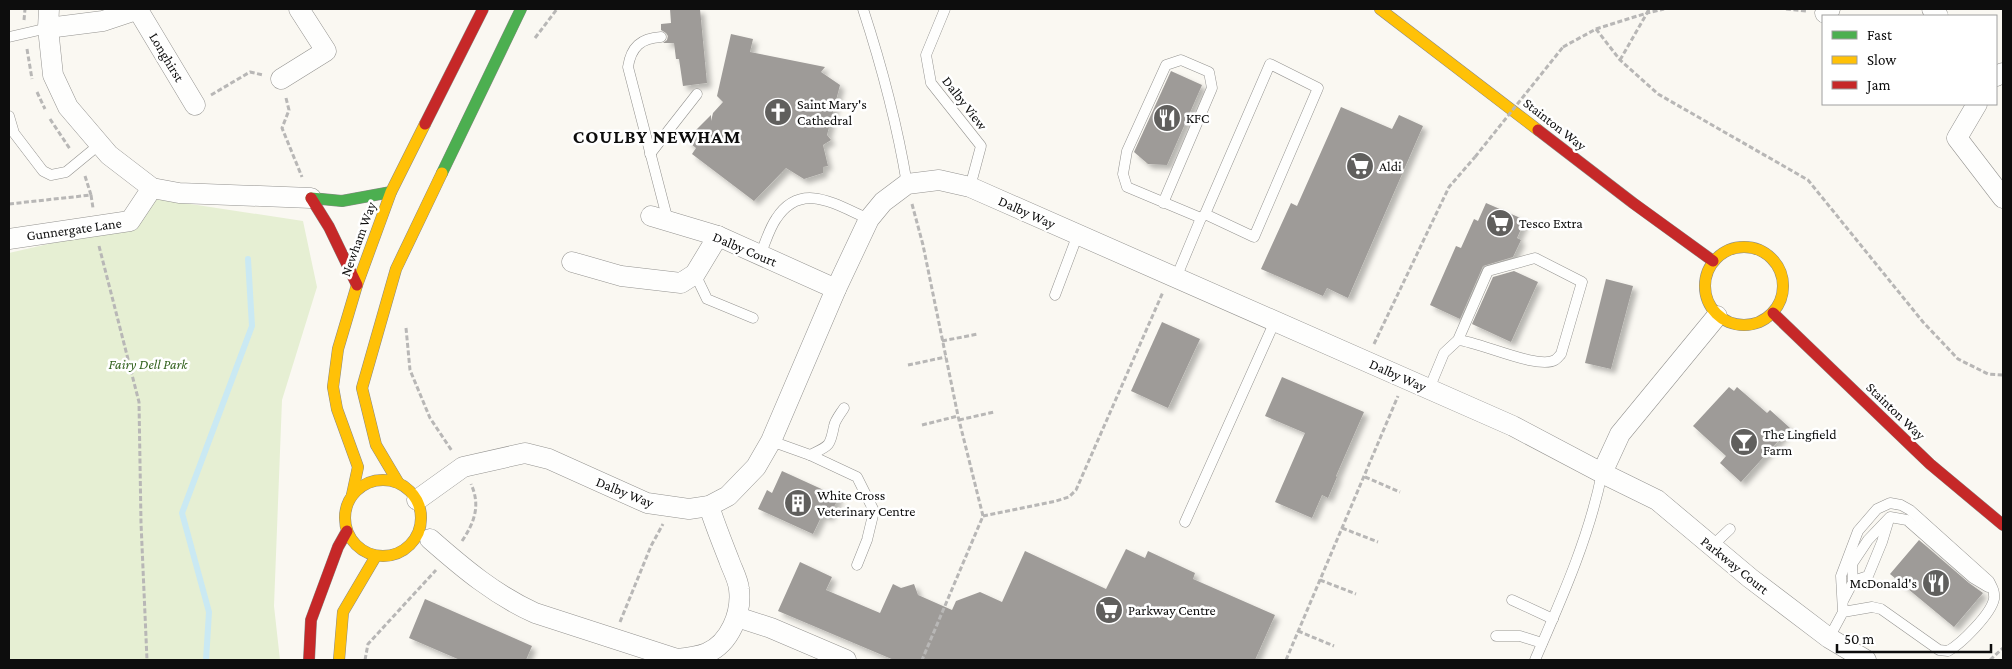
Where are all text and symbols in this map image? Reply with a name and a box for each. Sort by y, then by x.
legend [1822,15,1997,105]
text: Fast [1867,27,1893,43]
street label: Longhirst [146,30,188,85]
text: Slow [1867,52,1897,68]
street label: Dalby View [939,73,991,134]
text: Jam [1865,77,1890,94]
street label: Stainton Way [1520,94,1590,154]
place label: Saint Mary's Cathedral [797,96,867,128]
church icon: Saint Mary's Cathedral [763,97,793,127]
restaurant icon: KFC [1152,103,1182,133]
place label: KFC [1186,110,1209,126]
district label: COULBY NEWHAM [573,126,741,147]
supermarket icon: Aldi [1345,151,1375,181]
place label: Aldi [1379,158,1402,174]
street label: Dalby Way [996,192,1059,232]
street label: Newham Way [337,199,379,279]
supermarket icon: Tesco Extra [1485,208,1515,238]
street label: Gunnergate Lane [25,214,123,244]
place label: Tesco Extra [1519,215,1583,231]
street label: Dalby Court [711,228,780,270]
street label: Dalby Way [1367,355,1430,395]
park label: Fairy Dell Park [109,356,188,372]
street label: Stainton Way [1863,379,1929,443]
place label: The Lingfield Farm [1763,426,1837,458]
bar icon: The Lingfield Farm [1729,427,1759,457]
street label: Dalby Way [594,473,657,511]
place label: White Cross Veterinary Centre [817,487,915,519]
building icon: White Cross Veterinary Centre [783,488,813,518]
street label: Parkway Court [1698,533,1772,597]
restaurant icon: McDonald's [1921,568,1951,598]
place label: McDonald's [1850,575,1917,591]
supermarket icon: Parkway Centre [1094,595,1124,625]
place label: Parkway Centre [1128,602,1216,618]
scale bar [1837,622,1991,654]
text: 50 m [1844,631,1874,647]

